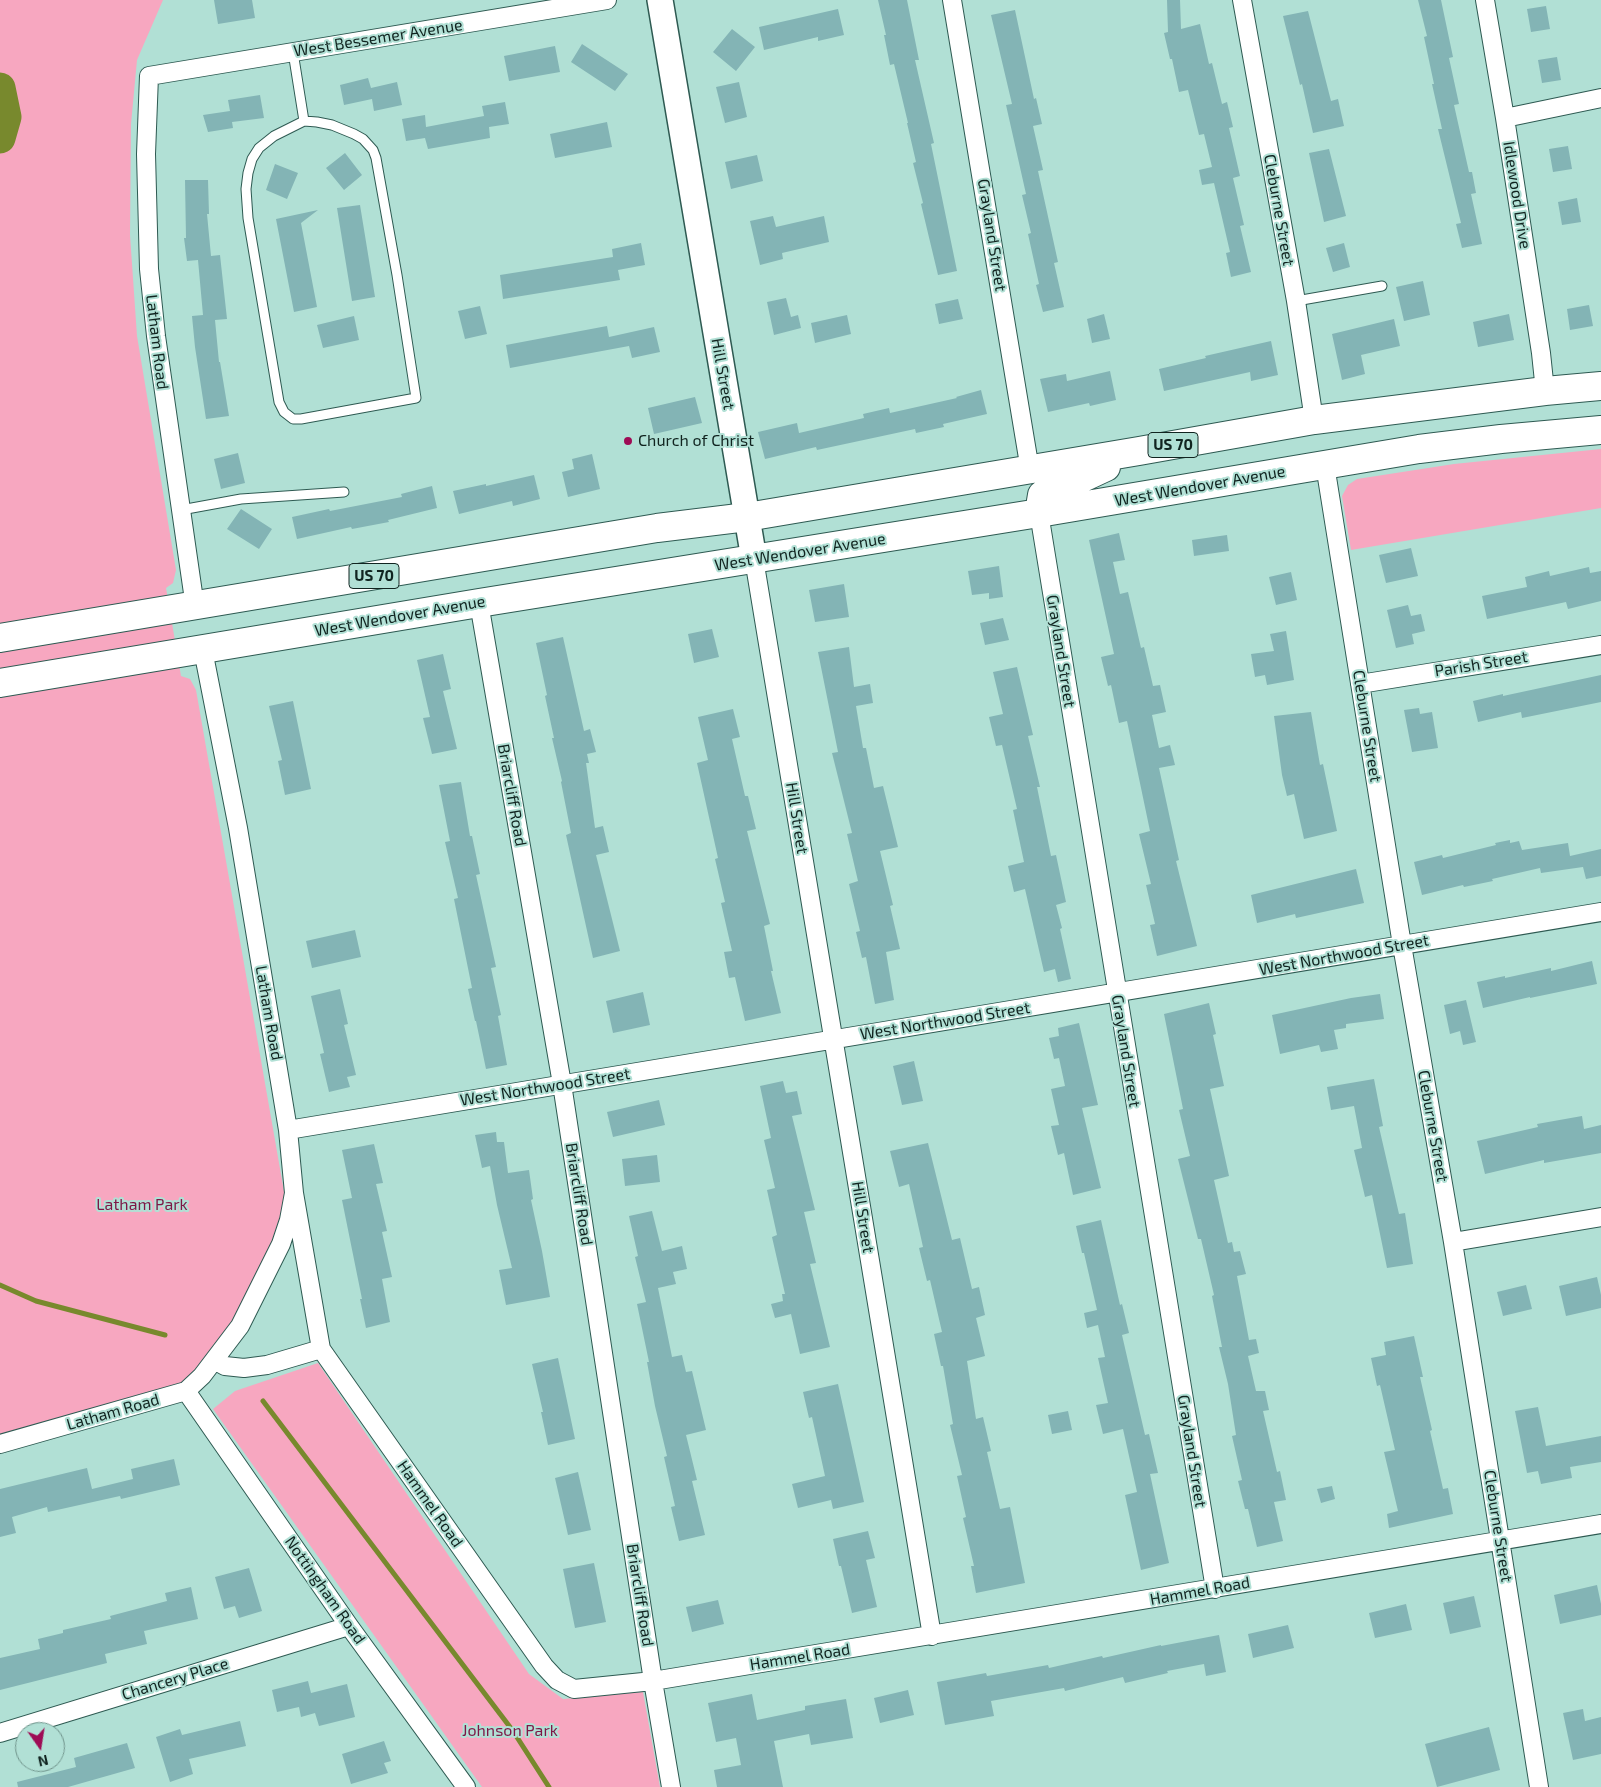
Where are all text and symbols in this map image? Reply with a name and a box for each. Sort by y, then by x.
street label: West Bessemer Avenue [292,15,464,61]
street label: Idlewood Drive [1499,140,1535,250]
street label: Cleburne Street [1260,153,1298,267]
street label: Grayland Street [974,177,1010,293]
street label: Latham Road [142,293,172,391]
street label: Hill Street [707,337,739,411]
place label: Church of Christ [638,431,754,451]
road number: US 70 [1148,432,1198,458]
marker: Church of Christ [622,435,634,447]
street label: West Wendover Avenue [1113,462,1287,510]
street label: West Wendover Avenue [713,529,887,575]
road number: US 70 [349,564,399,588]
street label: West Wendover Avenue [313,592,487,640]
street label: Grayland Street [1043,593,1079,709]
street label: Parish Street [1433,647,1529,681]
street label: Cleburne Street [1349,669,1385,783]
street label: Briarcliff Road [494,742,530,848]
street label: Hill Street [782,781,812,855]
street label: West Northwood Street [1258,931,1430,979]
street label: Latham Road [251,964,287,1062]
street label: Grayland Street [1108,993,1144,1109]
street label: West Northwood Street [859,998,1031,1044]
street label: West Northwood Street [459,1064,631,1110]
street label: Cleburne Street [1414,1069,1452,1183]
street label: Briarcliff Road [561,1141,597,1247]
street label: Hill Street [848,1180,878,1254]
park label: Latham Park [96,1195,188,1215]
street label: Latham Road [64,1390,162,1434]
street label: Grayland Street [1174,1393,1210,1509]
street label: Hammel Road [393,1457,467,1551]
street label: Cleburne Street [1480,1469,1516,1583]
street label: Nottingham Road [281,1532,369,1648]
street label: Briarcliff Road [622,1542,658,1648]
street label: Hammel Road [1148,1573,1252,1609]
street label: Hammel Road [748,1640,852,1674]
street label: Chancery Place [119,1654,231,1704]
park label: Johnson Park [462,1721,558,1741]
north arrow [15,1722,65,1772]
text: N [36,1752,50,1771]

